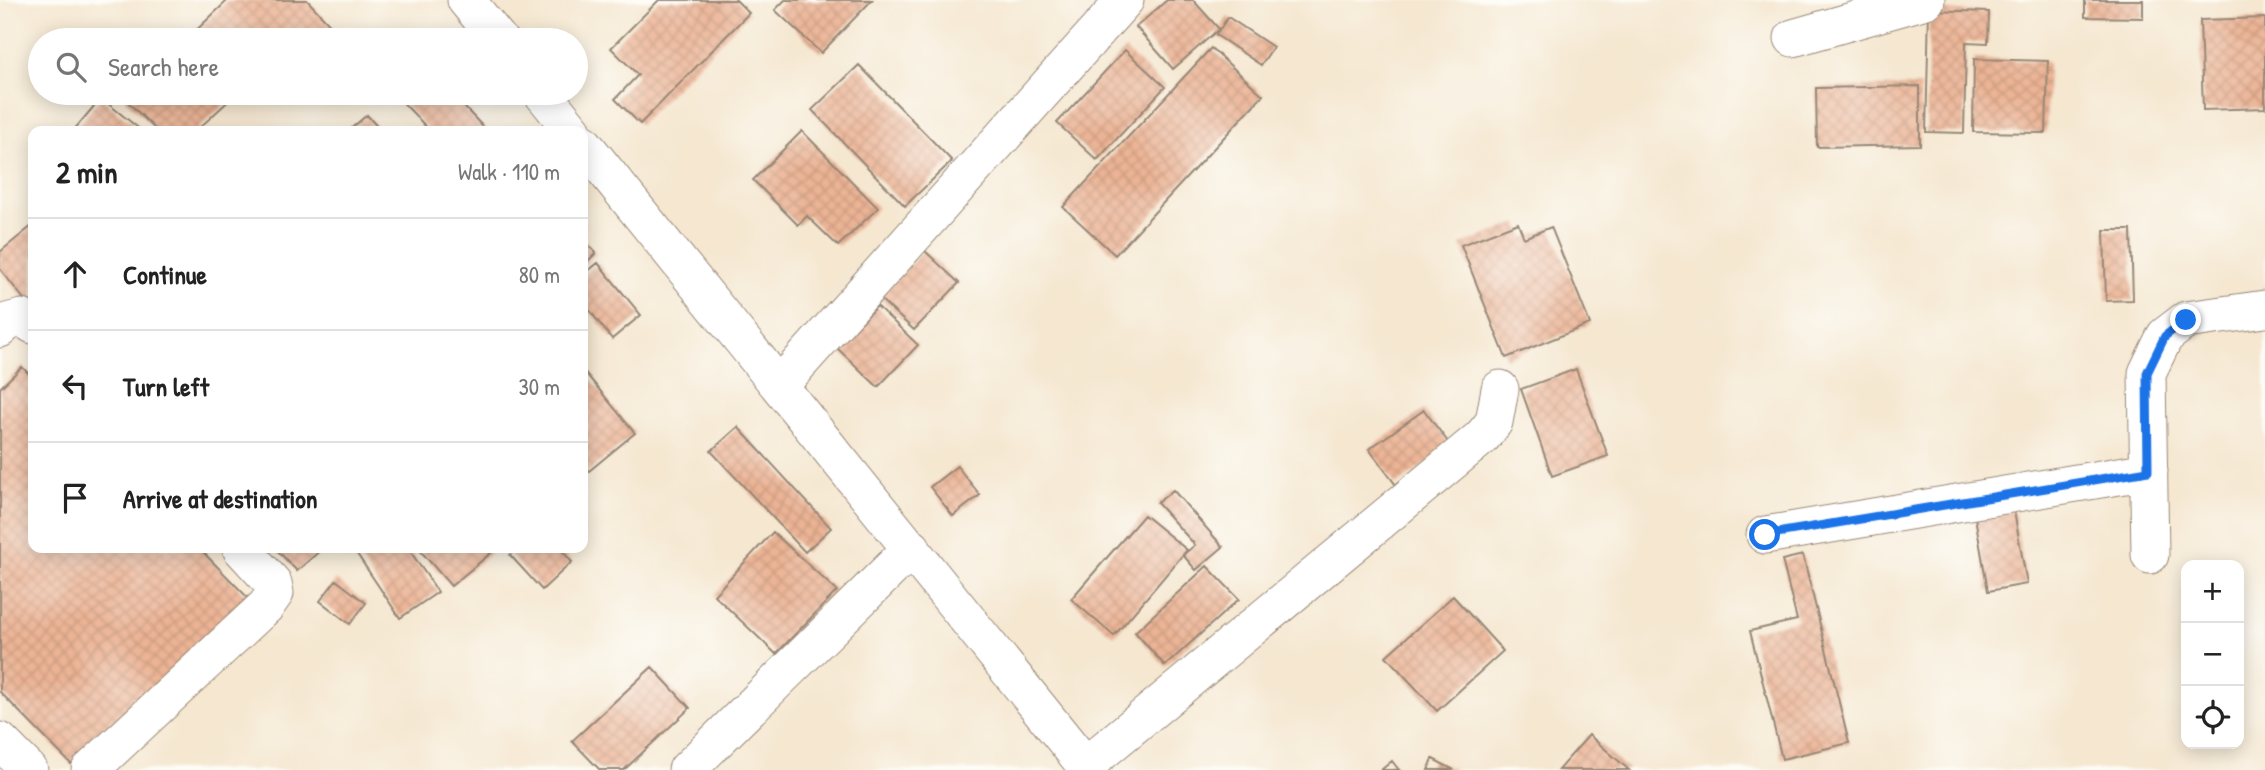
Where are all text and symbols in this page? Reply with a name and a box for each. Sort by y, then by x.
search box [28,28,588,105]
icon: search [52,48,90,86]
text: Search here [108,49,219,84]
text: 2 min [56,152,118,192]
text: Walk · 110 m [458,156,560,187]
icon: ahead [56,255,94,293]
text: Continue [123,257,207,292]
text: 80 m [519,259,560,290]
route end [2170,304,2201,335]
icon: left [56,367,94,405]
text: Turn left [123,369,209,404]
text: 30 m [518,371,560,402]
icon: arrive [56,479,94,517]
text: Arrive at destination [123,481,318,516]
route start [1749,519,1780,550]
map controls [2181,560,2244,749]
button: + [2181,560,2244,623]
button: − [2181,623,2244,686]
button: locate [2181,686,2244,749]

